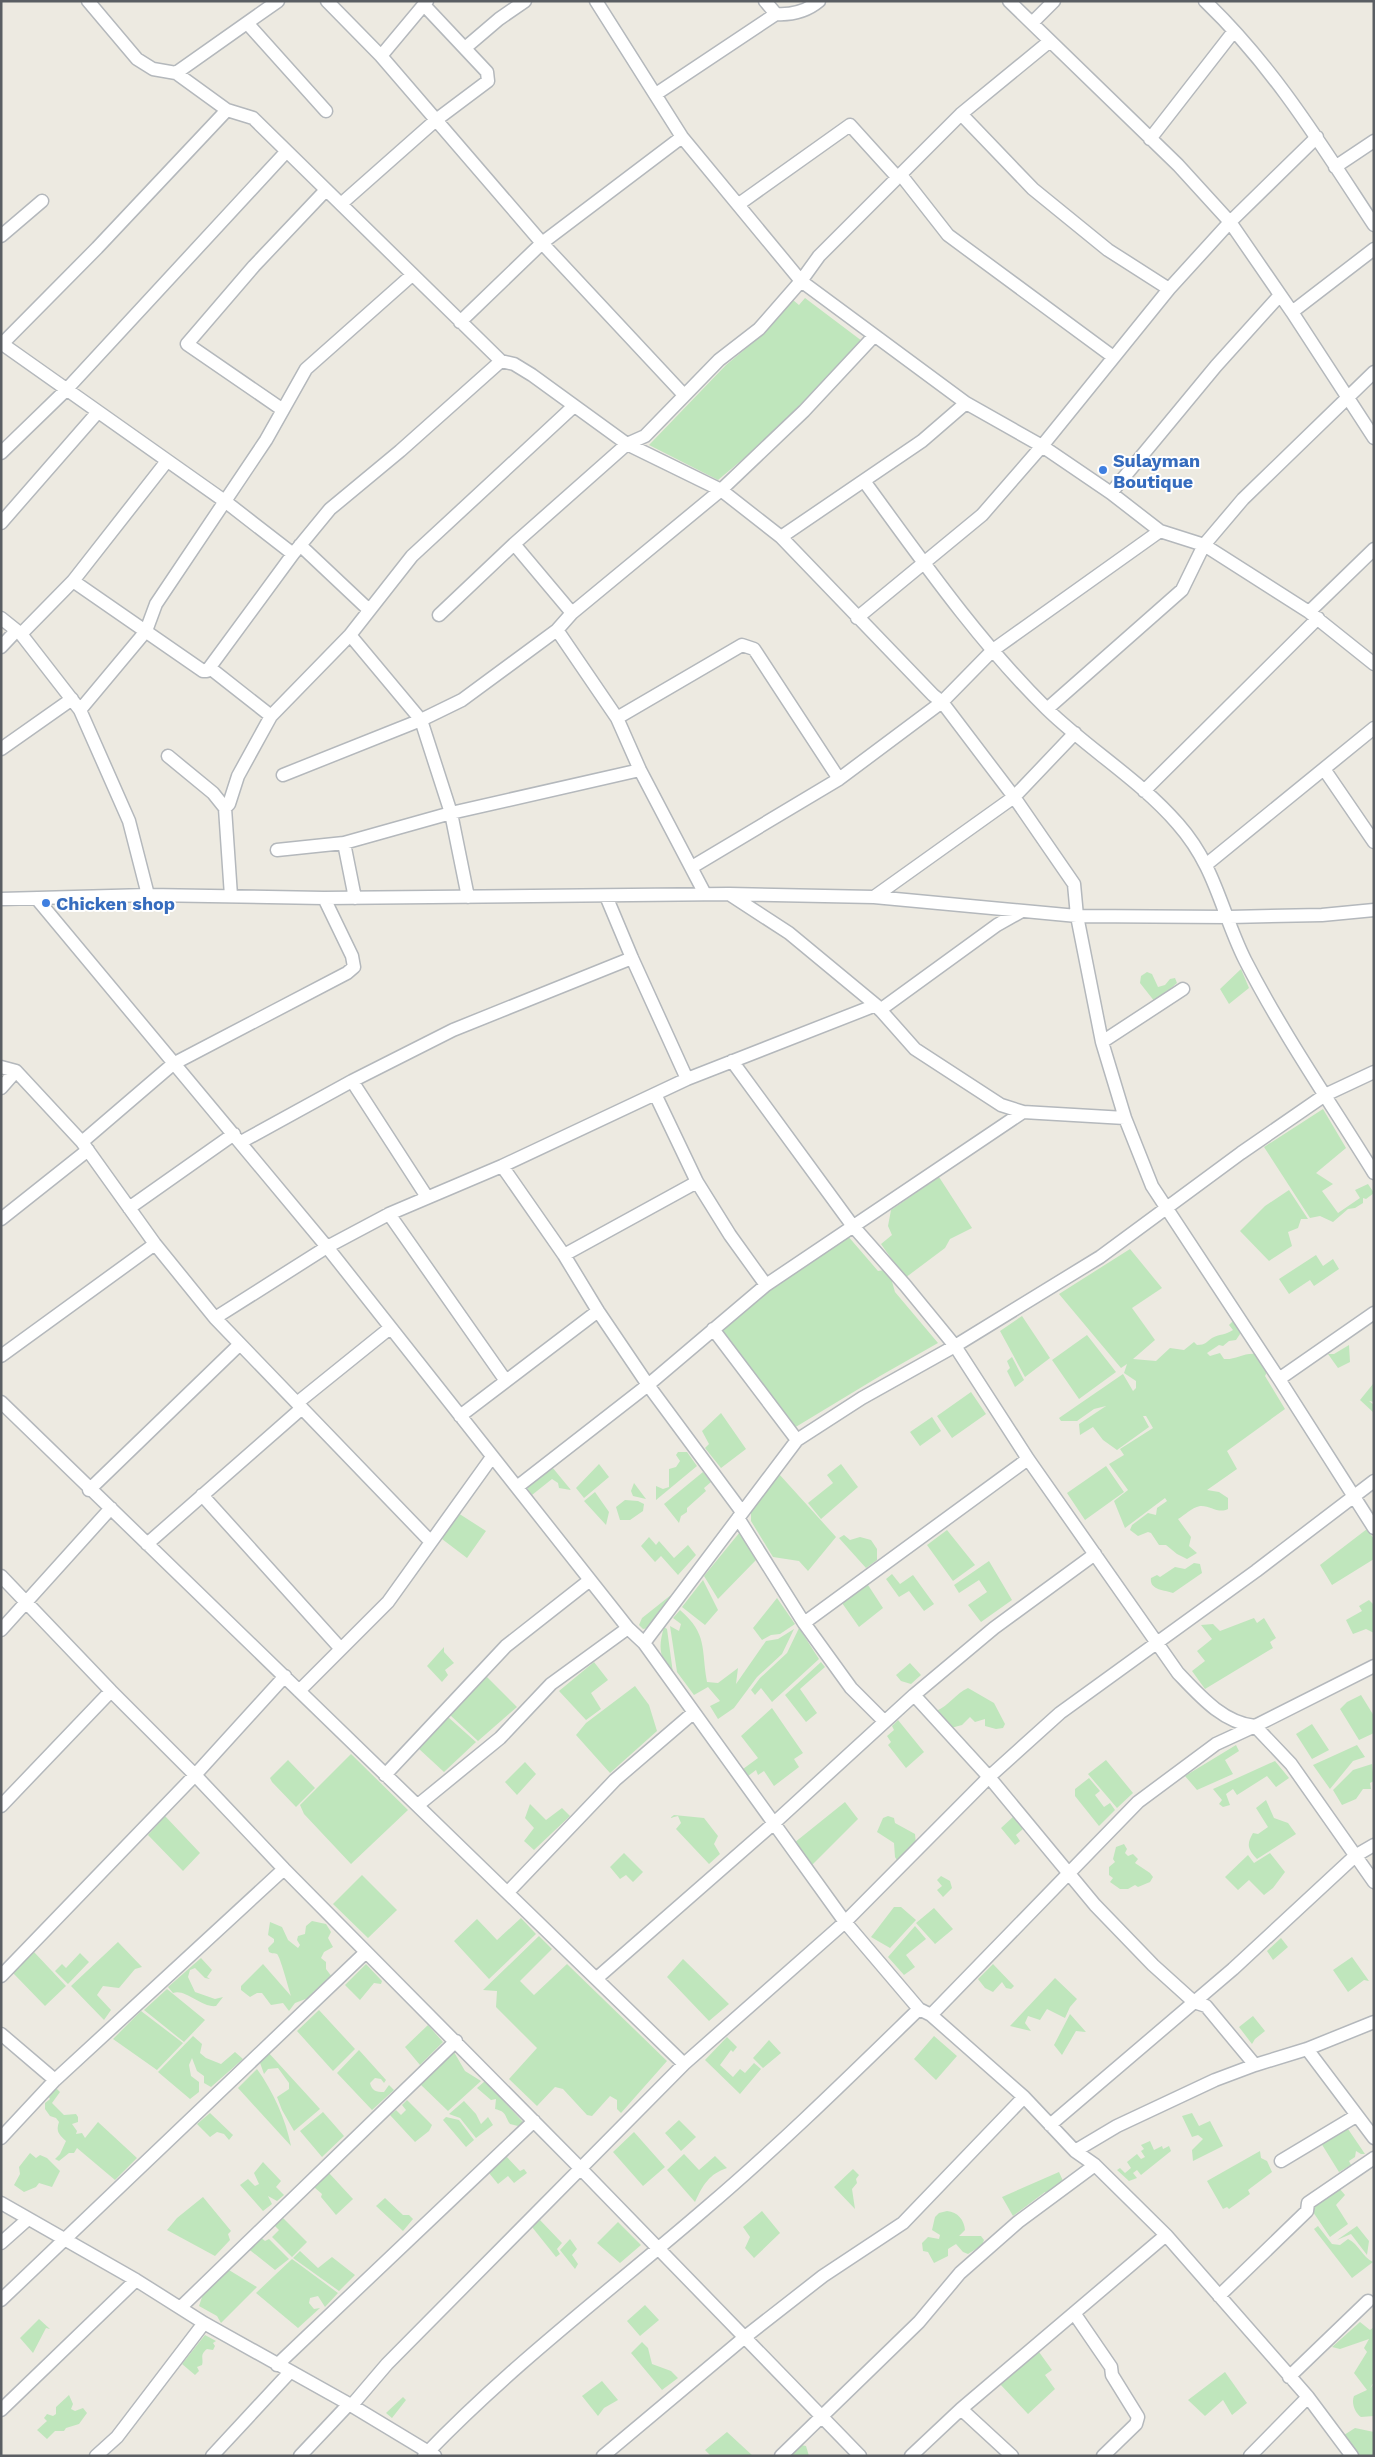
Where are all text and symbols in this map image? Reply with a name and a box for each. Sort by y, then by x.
place label: Sulayman Boutique [1113,450,1200,492]
marker: Sulayman Boutique [1097,464,1109,476]
place label: Chicken shop [56,893,175,914]
marker: Chicken shop [40,897,52,909]

